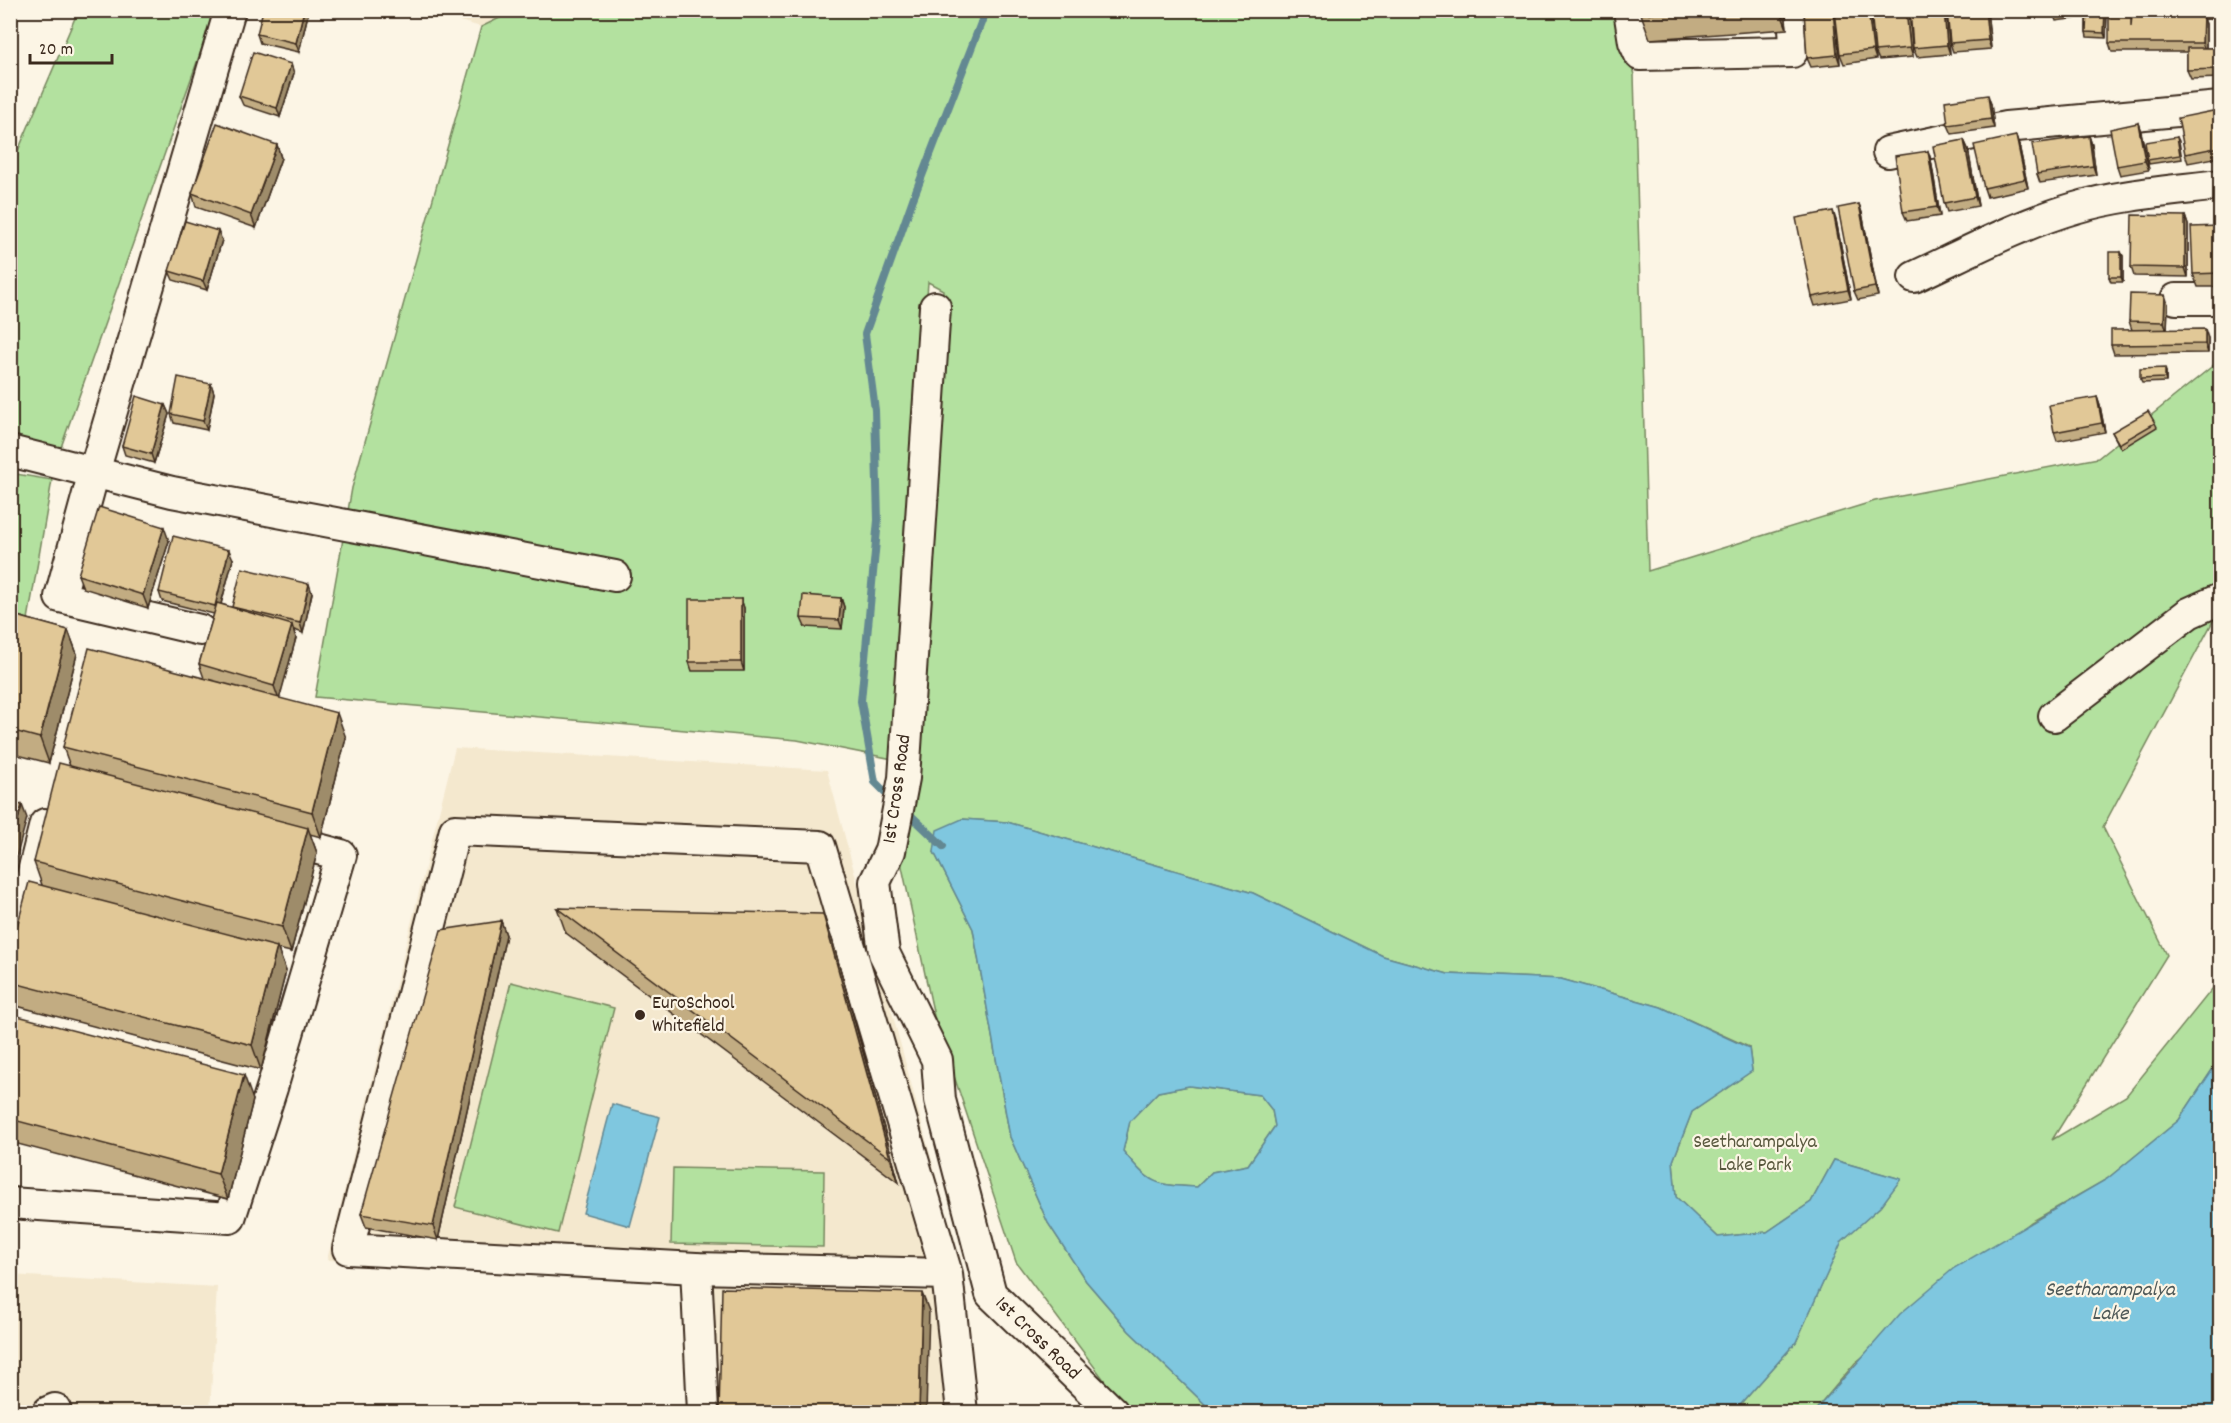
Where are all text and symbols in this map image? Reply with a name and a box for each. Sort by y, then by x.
scale bar [30,27,112,65]
text: 20 m [39,38,73,63]
street label: 1st Cross Road [876,733,920,845]
place label: EuroSchool Whitefield [652,990,735,1041]
marker: EuroSchool Whitefield [633,1008,647,1022]
park label: Seetharampalya Lake Park [1693,1129,1817,1180]
water label: Seetharampalya Lake [2045,1276,2176,1330]
street label: 1st Cross Road [988,1291,1086,1387]

